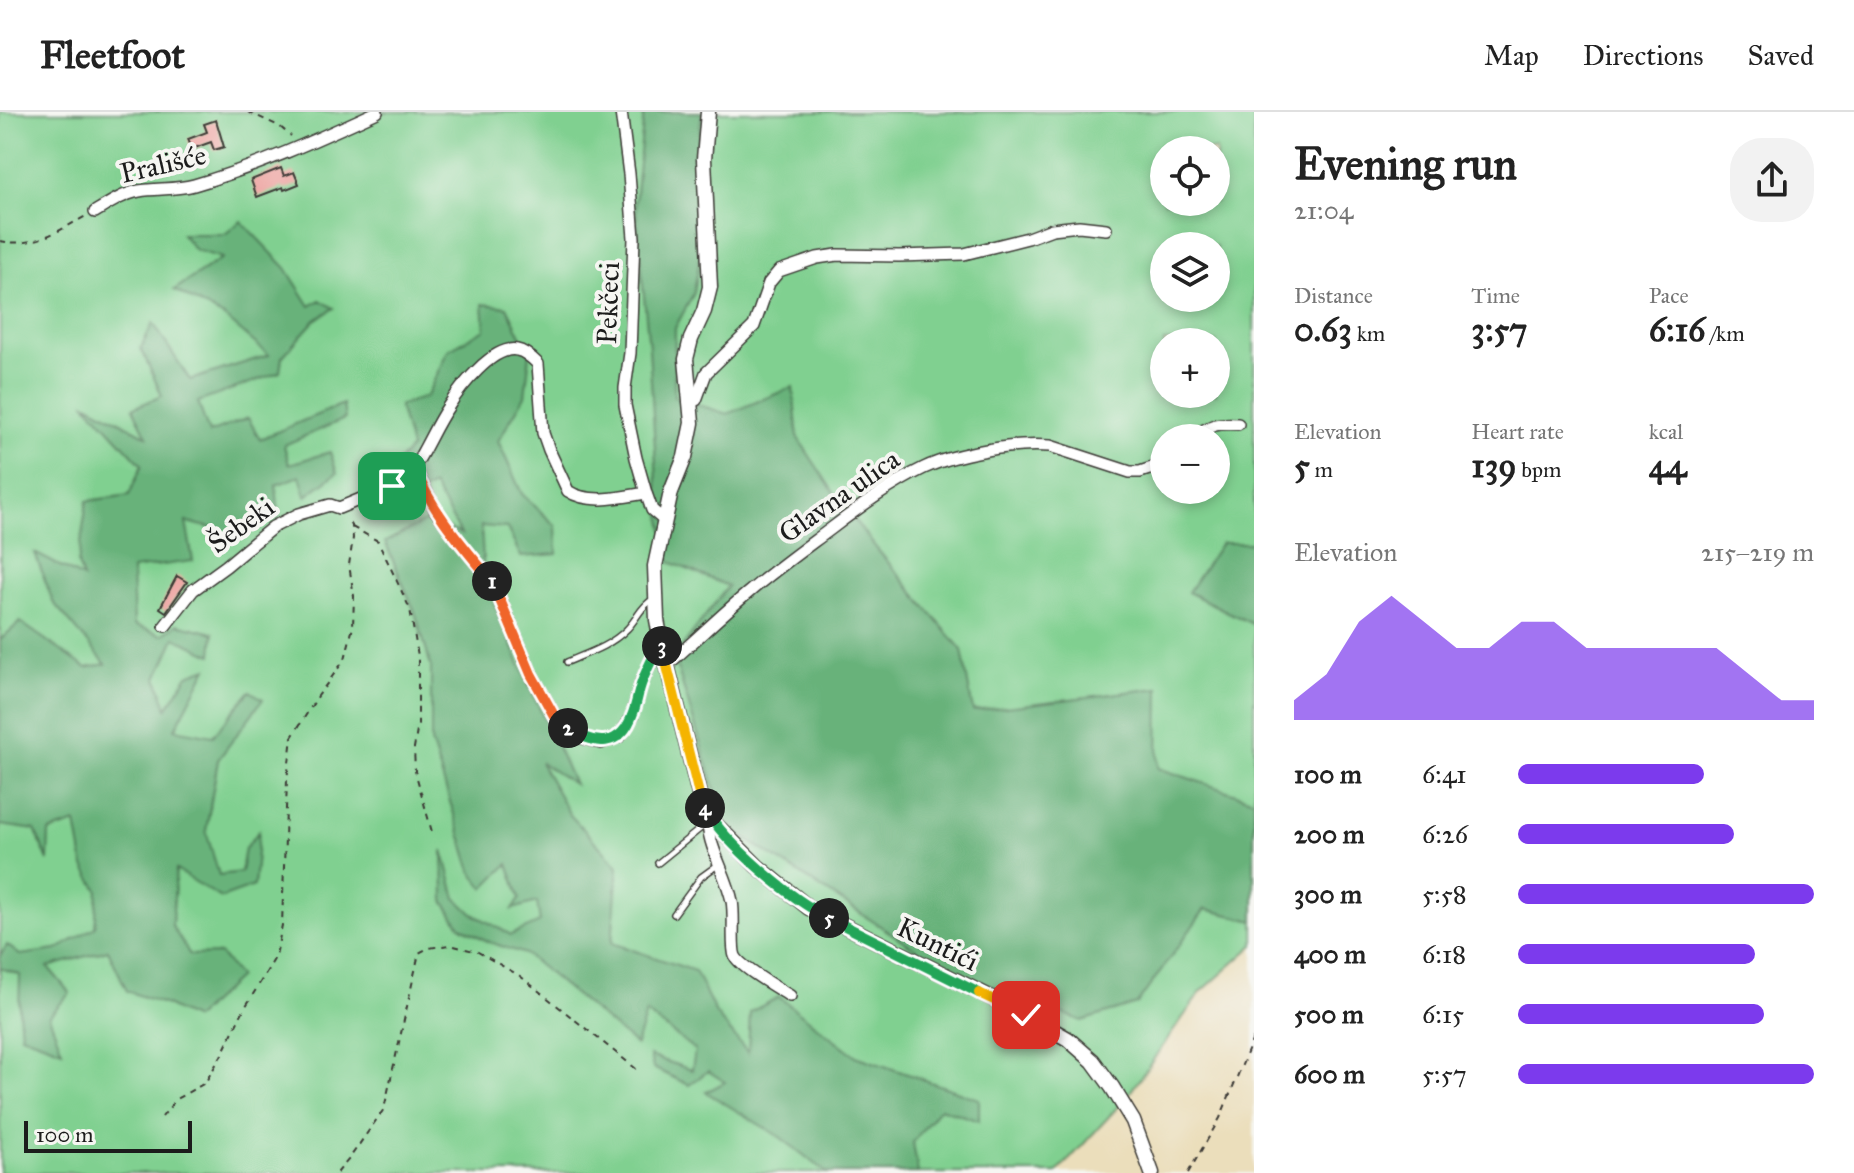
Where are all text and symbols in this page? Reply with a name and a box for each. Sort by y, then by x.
text: Fleetfoot [40,32,185,78]
text: Map [1484,38,1539,73]
text: Directions [1583,38,1704,73]
text: Saved [1748,38,1814,73]
map controls [1150,136,1230,504]
button: locate [1150,136,1230,216]
street label: Prališće [117,137,209,191]
text: Evening run [1294,137,1517,191]
button: share [1730,138,1814,222]
text: 21:04 [1294,194,1353,226]
button: layers [1150,232,1230,312]
street label: Pekčeci [589,261,627,345]
text: Distance [1294,282,1373,309]
text: Time [1471,282,1520,309]
text: Pace [1649,282,1689,309]
text: 0.63 [1294,309,1352,350]
text: 3:57 [1471,309,1527,350]
text: 6:16 [1649,309,1705,350]
text: km [1352,320,1385,347]
text: /km [1705,320,1745,347]
button: + [1150,328,1230,408]
text: Elevation [1294,418,1381,445]
text: Heart rate [1471,418,1564,445]
text: kcal [1649,418,1683,445]
button: − [1150,424,1230,504]
street label: Glavna ulica [772,441,906,550]
text: 5 [1294,445,1310,486]
text: 139 [1471,445,1517,486]
text: 44 [1649,445,1687,486]
pin [358,452,426,520]
text: m [1310,456,1333,483]
text: bpm [1517,456,1561,483]
icon: arrive [370,464,414,508]
street label: Šebeki [201,489,281,561]
text: Elevation [1294,536,1397,568]
text: 215–219 m [1701,536,1814,568]
pin: 1 [472,561,512,601]
text: 1 [488,567,496,594]
pin: 3 [642,626,682,666]
text: 3 [658,632,666,659]
pin: 2 [548,708,588,748]
text: 2 [563,714,573,741]
text: 100 m [1294,758,1362,790]
text: 6:41 [1422,758,1467,790]
pin: 4 [685,788,725,828]
text: 4 [699,794,711,821]
text: 200 m [1294,818,1365,850]
text: 6:26 [1422,818,1468,850]
text: 300 m [1294,878,1362,910]
text: 5:58 [1422,878,1467,910]
pin: 5 [809,898,849,938]
text: 5 [824,904,834,931]
street label: Kuntići [892,909,985,979]
text: 400 m [1294,938,1366,970]
text: 6:18 [1422,938,1466,970]
pin [992,981,1060,1049]
icon: check [1004,993,1048,1037]
text: 500 m [1294,998,1364,1030]
text: 6:15 [1422,998,1464,1030]
text: 600 m [1294,1058,1365,1090]
text: 5:57 [1422,1058,1467,1090]
scale bar [24,1117,192,1153]
text: 100 m [36,1121,93,1148]

